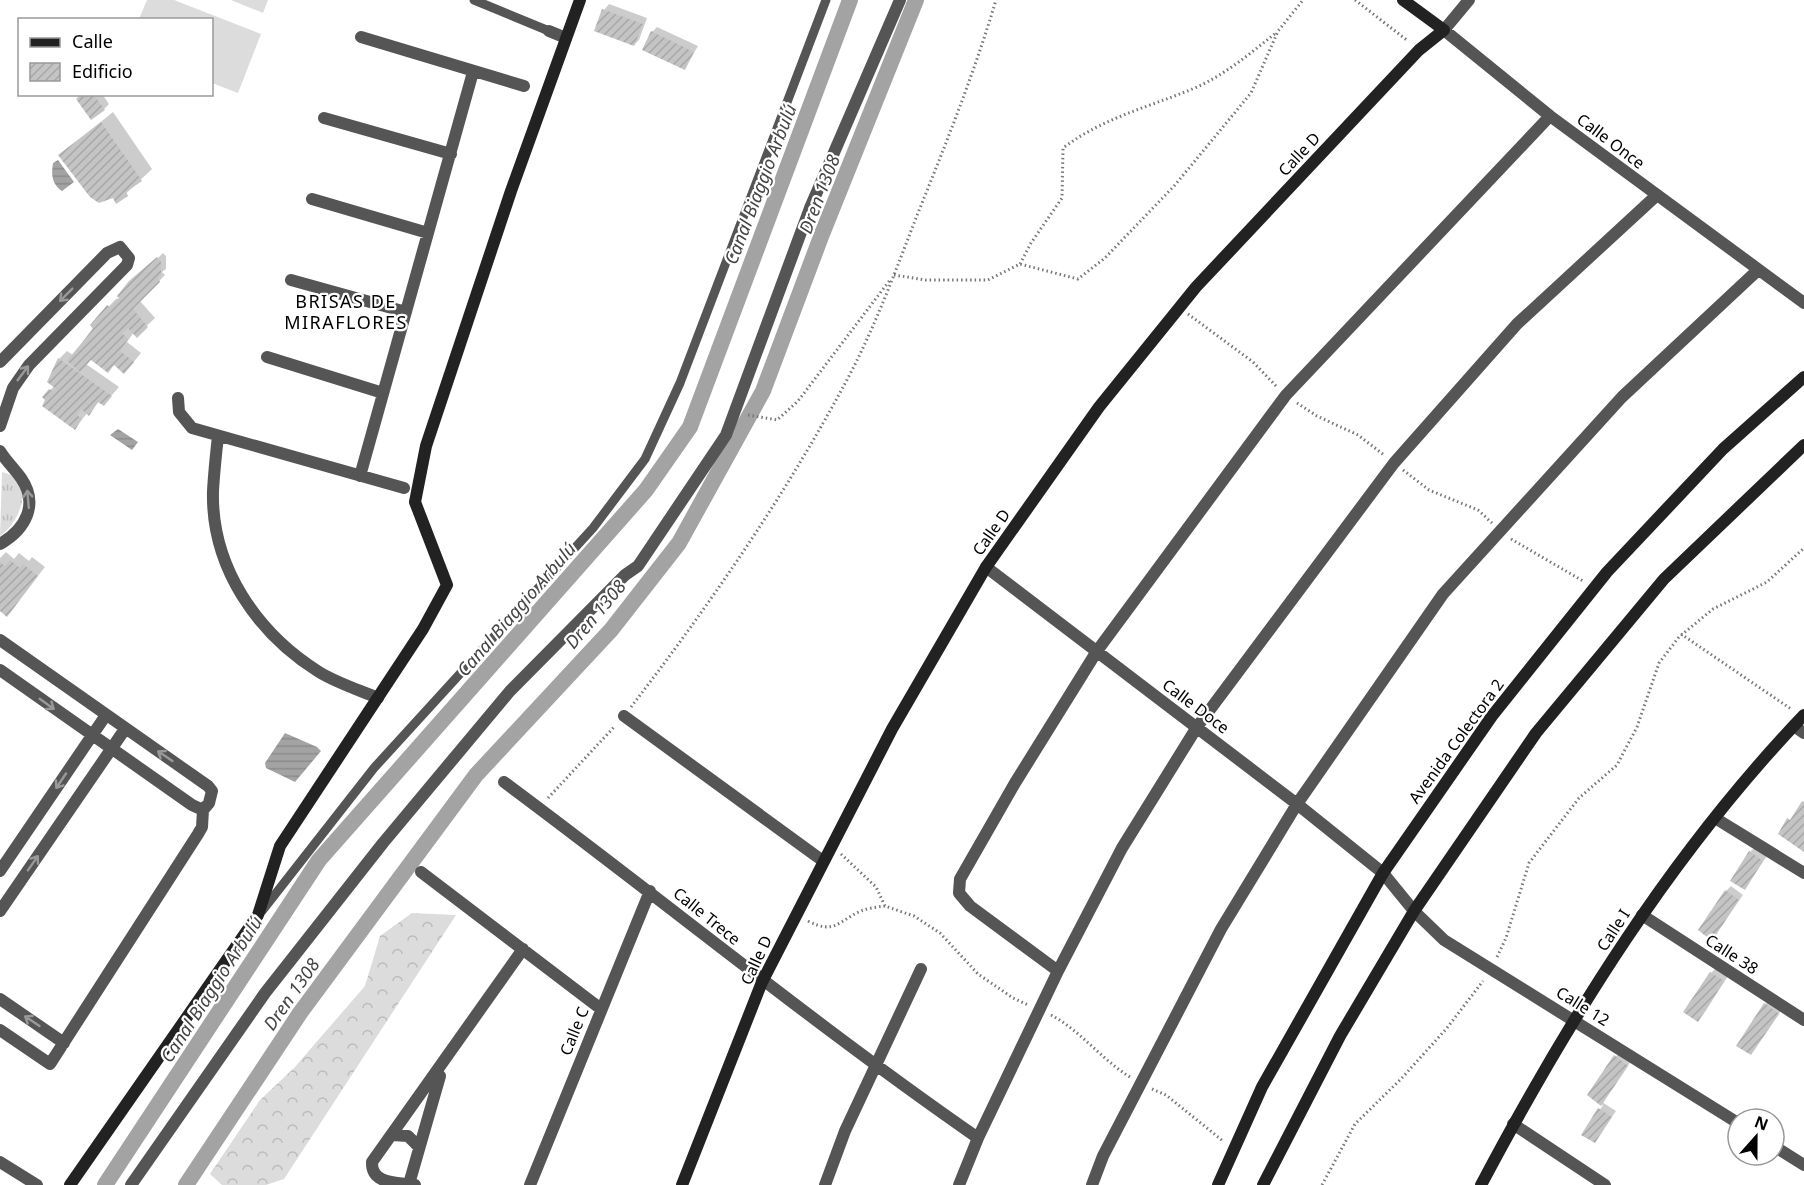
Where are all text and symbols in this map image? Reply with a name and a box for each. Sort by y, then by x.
legend [18,18,213,96]
text: Calle [72,29,113,53]
text: Edificio [72,59,133,83]
water label: Canal Biaggio Arbulú [718,100,802,268]
street label: Calle Once [1573,108,1649,174]
street label: Calle D [1273,127,1325,181]
water label: Dren 1308 [793,151,845,237]
one-way arrow [58,287,73,302]
district label: BRISAS DE MIRAFLORES [284,289,408,334]
one-way arrow [17,365,29,381]
one-way arrow [23,490,34,509]
street label: Calle D [967,504,1015,560]
water label: Canal Biaggio Arbulú [451,537,581,681]
water label: Dren 1308 [559,575,631,653]
street label: Calle Doce [1158,674,1234,738]
street label: Avenida Colectora 2 [1403,674,1509,808]
one-way arrow [39,698,55,711]
one-way arrow [158,750,174,762]
one-way arrow [55,773,67,789]
one-way arrow [27,855,39,872]
street label: Calle Trece [669,882,745,950]
street label: Calle I [1591,905,1635,955]
water label: Canal Biaggio Arbulú [155,911,267,1067]
street label: Calle 38 [1701,929,1763,979]
street label: Calle D [735,932,777,988]
water label: Dren 1308 [257,953,325,1035]
street label: Calle 12 [1552,981,1614,1031]
street label: Calle C [554,1003,594,1059]
one-way arrow [24,1015,41,1027]
north arrow [1726,1107,1786,1167]
text: N [1751,1110,1771,1136]

